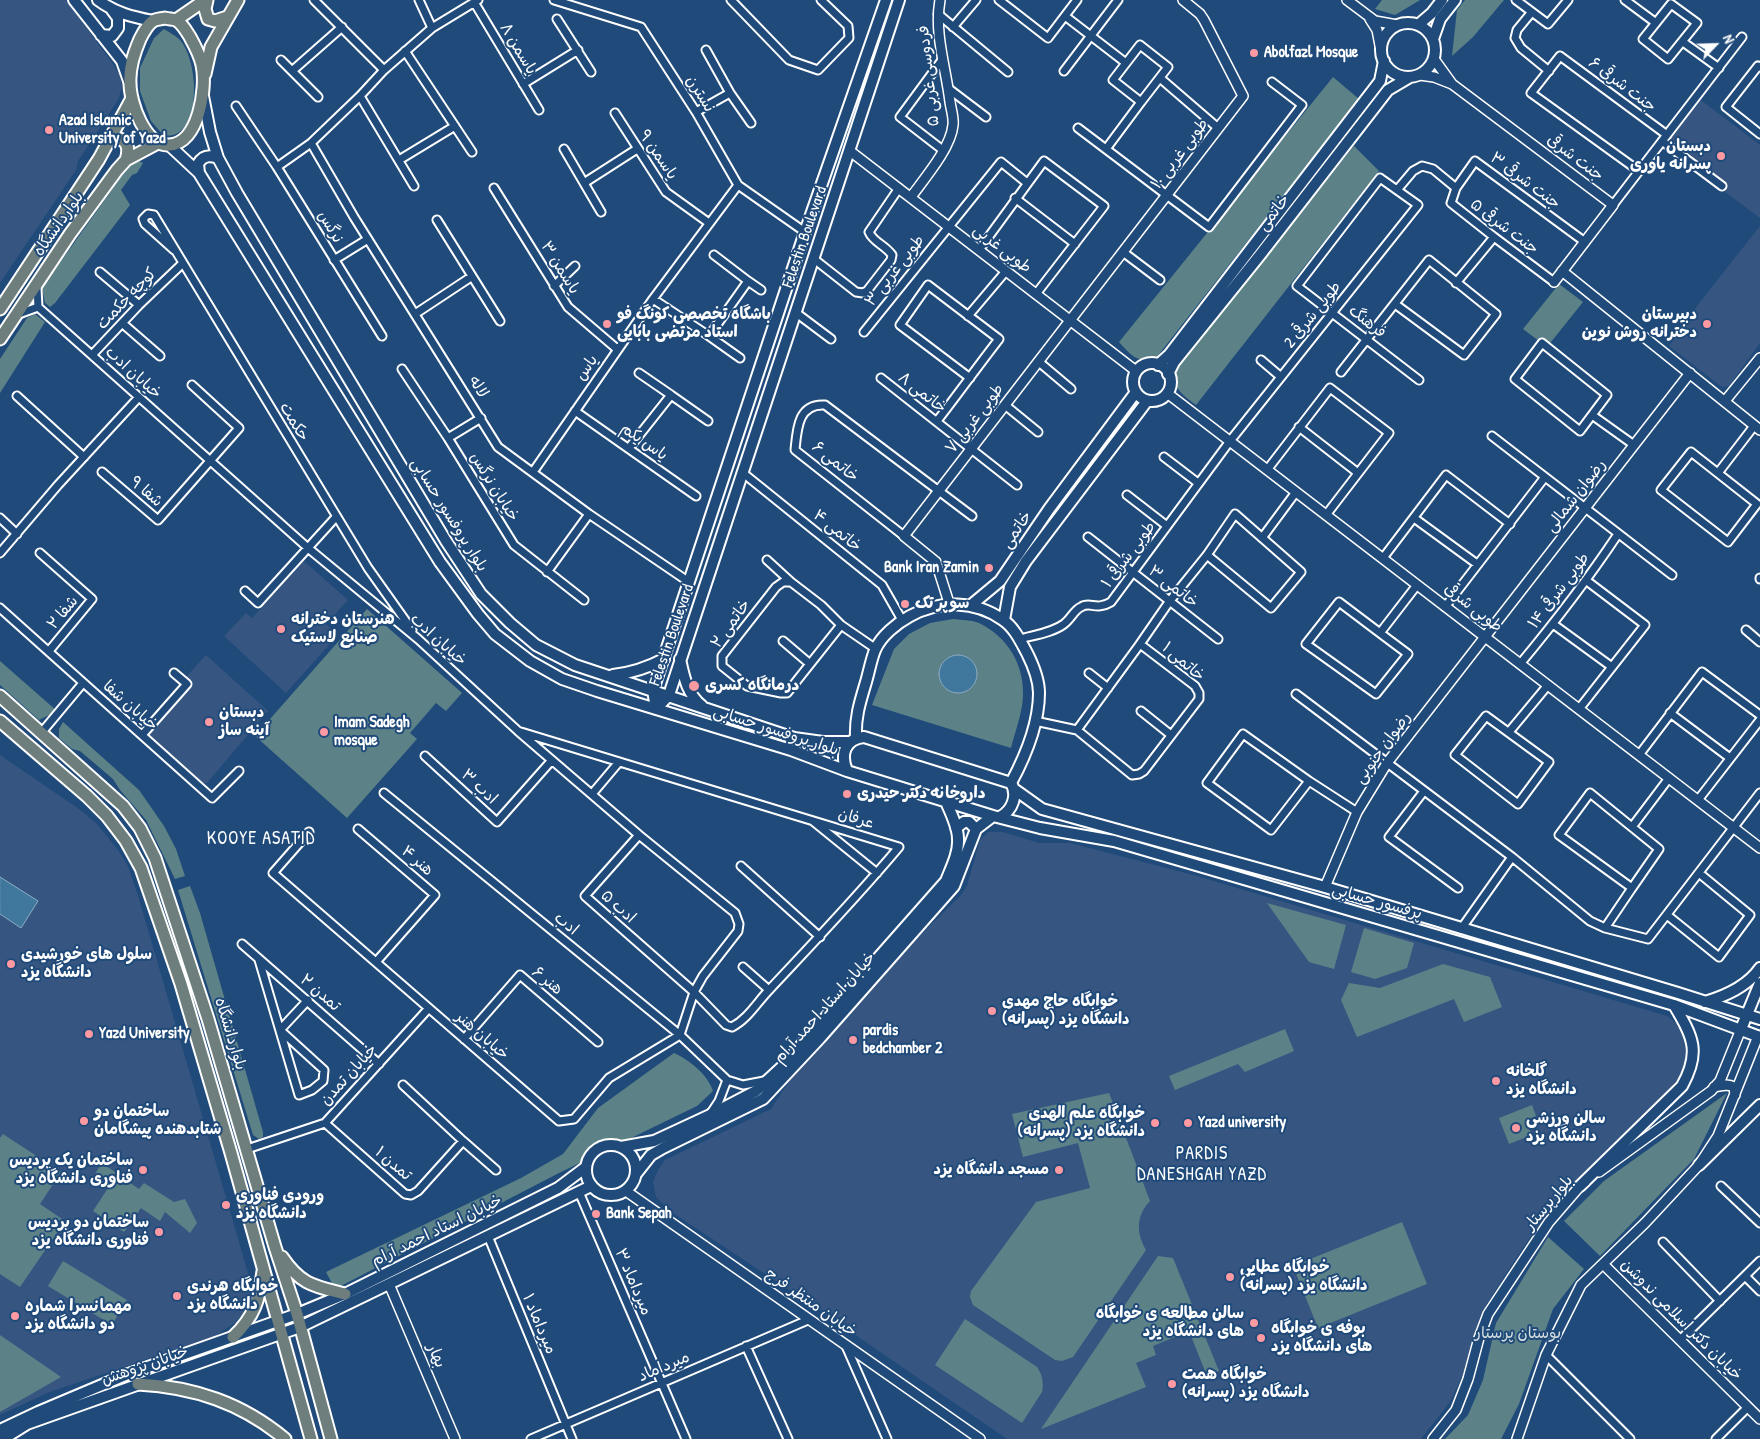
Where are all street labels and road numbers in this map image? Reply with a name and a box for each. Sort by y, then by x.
street label: یاسمن ۸ [495,20,541,78]
street label: فردوسی غربی ۵ [914,24,944,128]
street label: جنت شرقی ۶ [1585,53,1659,117]
street label: نسترن [681,72,719,116]
street label: طوبی غربی ۱۰ [1147,115,1213,193]
street label: یاسمن ۹ [634,126,682,184]
street label: جنت شرقی [1543,130,1607,186]
street label: جنت شرقی ۳ [1486,148,1564,214]
street label: Felestin Boulevard [779,184,831,290]
street label: بلواردانشگاه [30,188,88,260]
street label: خاتمی [1254,191,1294,235]
street label: جنت شرقی ۵ [1466,195,1542,259]
street label: نرگس [313,207,347,247]
street label: طوبی غربی [969,220,1035,278]
street label: طوبی غربی ۳ [861,231,929,311]
street label: یاسمن ۳ [536,238,584,298]
street label: کوچه حکمت [93,264,161,334]
street label: طوبی شرقی 2 [1280,278,1346,352]
street label: فرهنگ [1344,301,1390,343]
street label: خیابان ادب [101,343,165,403]
street label: یاس [571,351,603,385]
street label: خاتمی ۸ [894,368,950,418]
street label: لاله [464,372,492,402]
street label: طوبی غربی ۷ [942,380,1008,458]
street label: حکمت [275,399,313,445]
street label: یاس یکم [617,419,671,465]
street label: خاتمی ۶ [808,437,862,487]
street label: خیابان نرگس [465,449,523,525]
street label: بلوار پروفسور حسابی [406,455,492,575]
street label: رضوان شمالی [1542,456,1610,536]
street label: شفا ۹ [126,472,166,512]
street label: خاتمی ۴ [809,506,865,556]
street label: خاتمی [998,508,1036,552]
street label: طوبی شرقی ۱ [1098,518,1160,592]
street label: طوبی شرقی ۱۴ [1524,549,1594,633]
street label: خاتمی ۳ [1144,562,1202,612]
street label: طوبی شرقی [1440,579,1506,637]
street label: Felestin Boulevard [646,582,698,688]
street label: شفا ۲ [43,592,83,634]
street label: خاتمی ۲ [707,596,755,652]
street label: خیابان ادب [406,610,470,670]
street label: خاتمی ۱ [1158,638,1208,686]
street label: خیابان شفا [98,677,162,735]
street label: بلوار پروفسور حسابی [711,702,841,760]
street label: رضوان جنوبی [1351,708,1415,788]
street label: ادب ۳ [457,765,501,809]
street label: عرفان [836,804,876,834]
street label: هنر ۴ [397,842,437,880]
street label: پرفسور حسابی [1330,880,1424,924]
street label: ادب ۵ [597,886,639,928]
street label: ادب [550,908,582,940]
street label: خیابان استاد احمد آرام [770,948,880,1068]
street label: هنر ۶ [528,963,566,999]
street label: تمدن ۲ [296,970,344,1016]
street label: بلواردانشگاه [210,996,250,1072]
street label: خیابان هنر [451,1008,513,1064]
street label: خیابان تمدن [316,1040,382,1110]
street label: تمدن ۱ [371,1143,415,1185]
street label: بلوارپرستار [1520,1171,1578,1235]
street label: خیابان استاد احمد آرام [368,1191,506,1271]
street label: میرداماد ۳ [610,1246,656,1318]
street label: خيابان دکتر اسلامی ندوشن [1616,1255,1746,1385]
street label: خیابان منتظر فرج [762,1264,860,1342]
street label: میرداماد ۱ [518,1291,560,1357]
street label: بهار [422,1341,450,1371]
street label: خیابان پژوهش [99,1342,191,1390]
street label: میرداماد [635,1348,693,1386]

